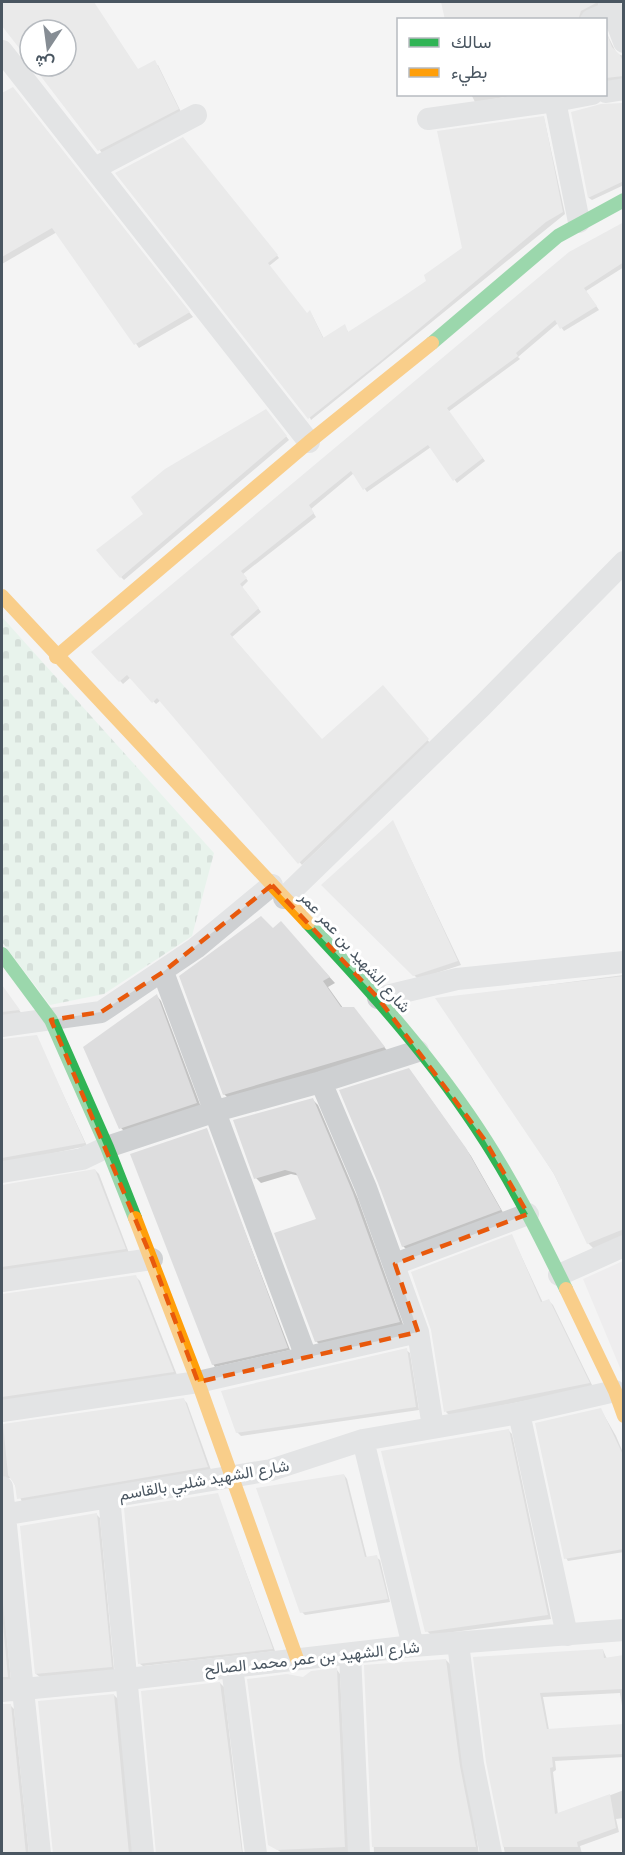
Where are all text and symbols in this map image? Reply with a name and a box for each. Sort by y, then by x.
north arrow [18,18,78,78]
legend [397,18,607,96]
text: سالك [451,31,491,53]
text: ش [33,51,56,74]
text: بطيء [451,61,487,87]
street label: شارع الشهيد بن عمر عمر [293,887,414,1018]
street label: شارع الشهيد شلبي بالقاسم [117,1456,291,1508]
street label: شارع الشهيد بن عمر محمد الصالح [203,1637,421,1681]

